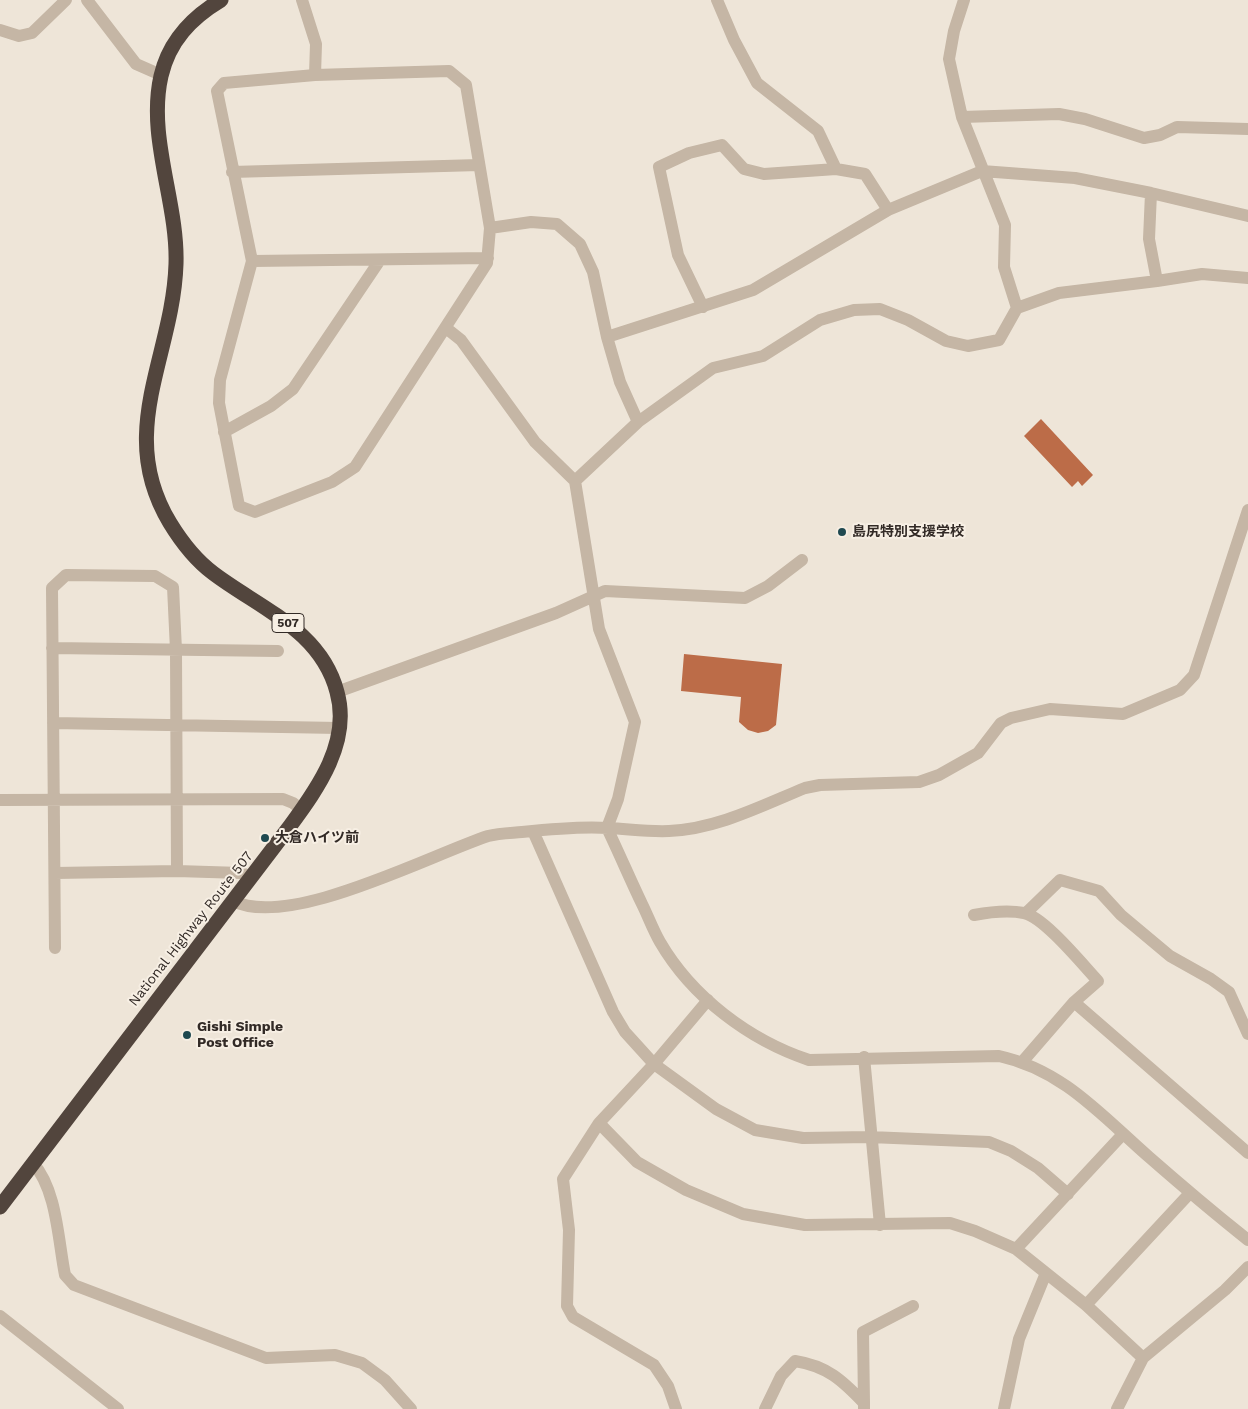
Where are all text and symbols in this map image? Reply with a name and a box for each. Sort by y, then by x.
place label: 島尻特別支援学校 [852,524,964,540]
marker: 島尻特別支援学校 [836,526,848,538]
road number: 507 [272,614,304,632]
place label: 大倉ハイツ前 [275,830,359,846]
marker: 大倉ハイツ前 [259,832,271,844]
street label: National Highway Route 507 [125,848,257,1010]
place label: Gishi Simple Post Office [197,1019,283,1052]
marker: Gishi Simple Post Office [181,1029,193,1041]

